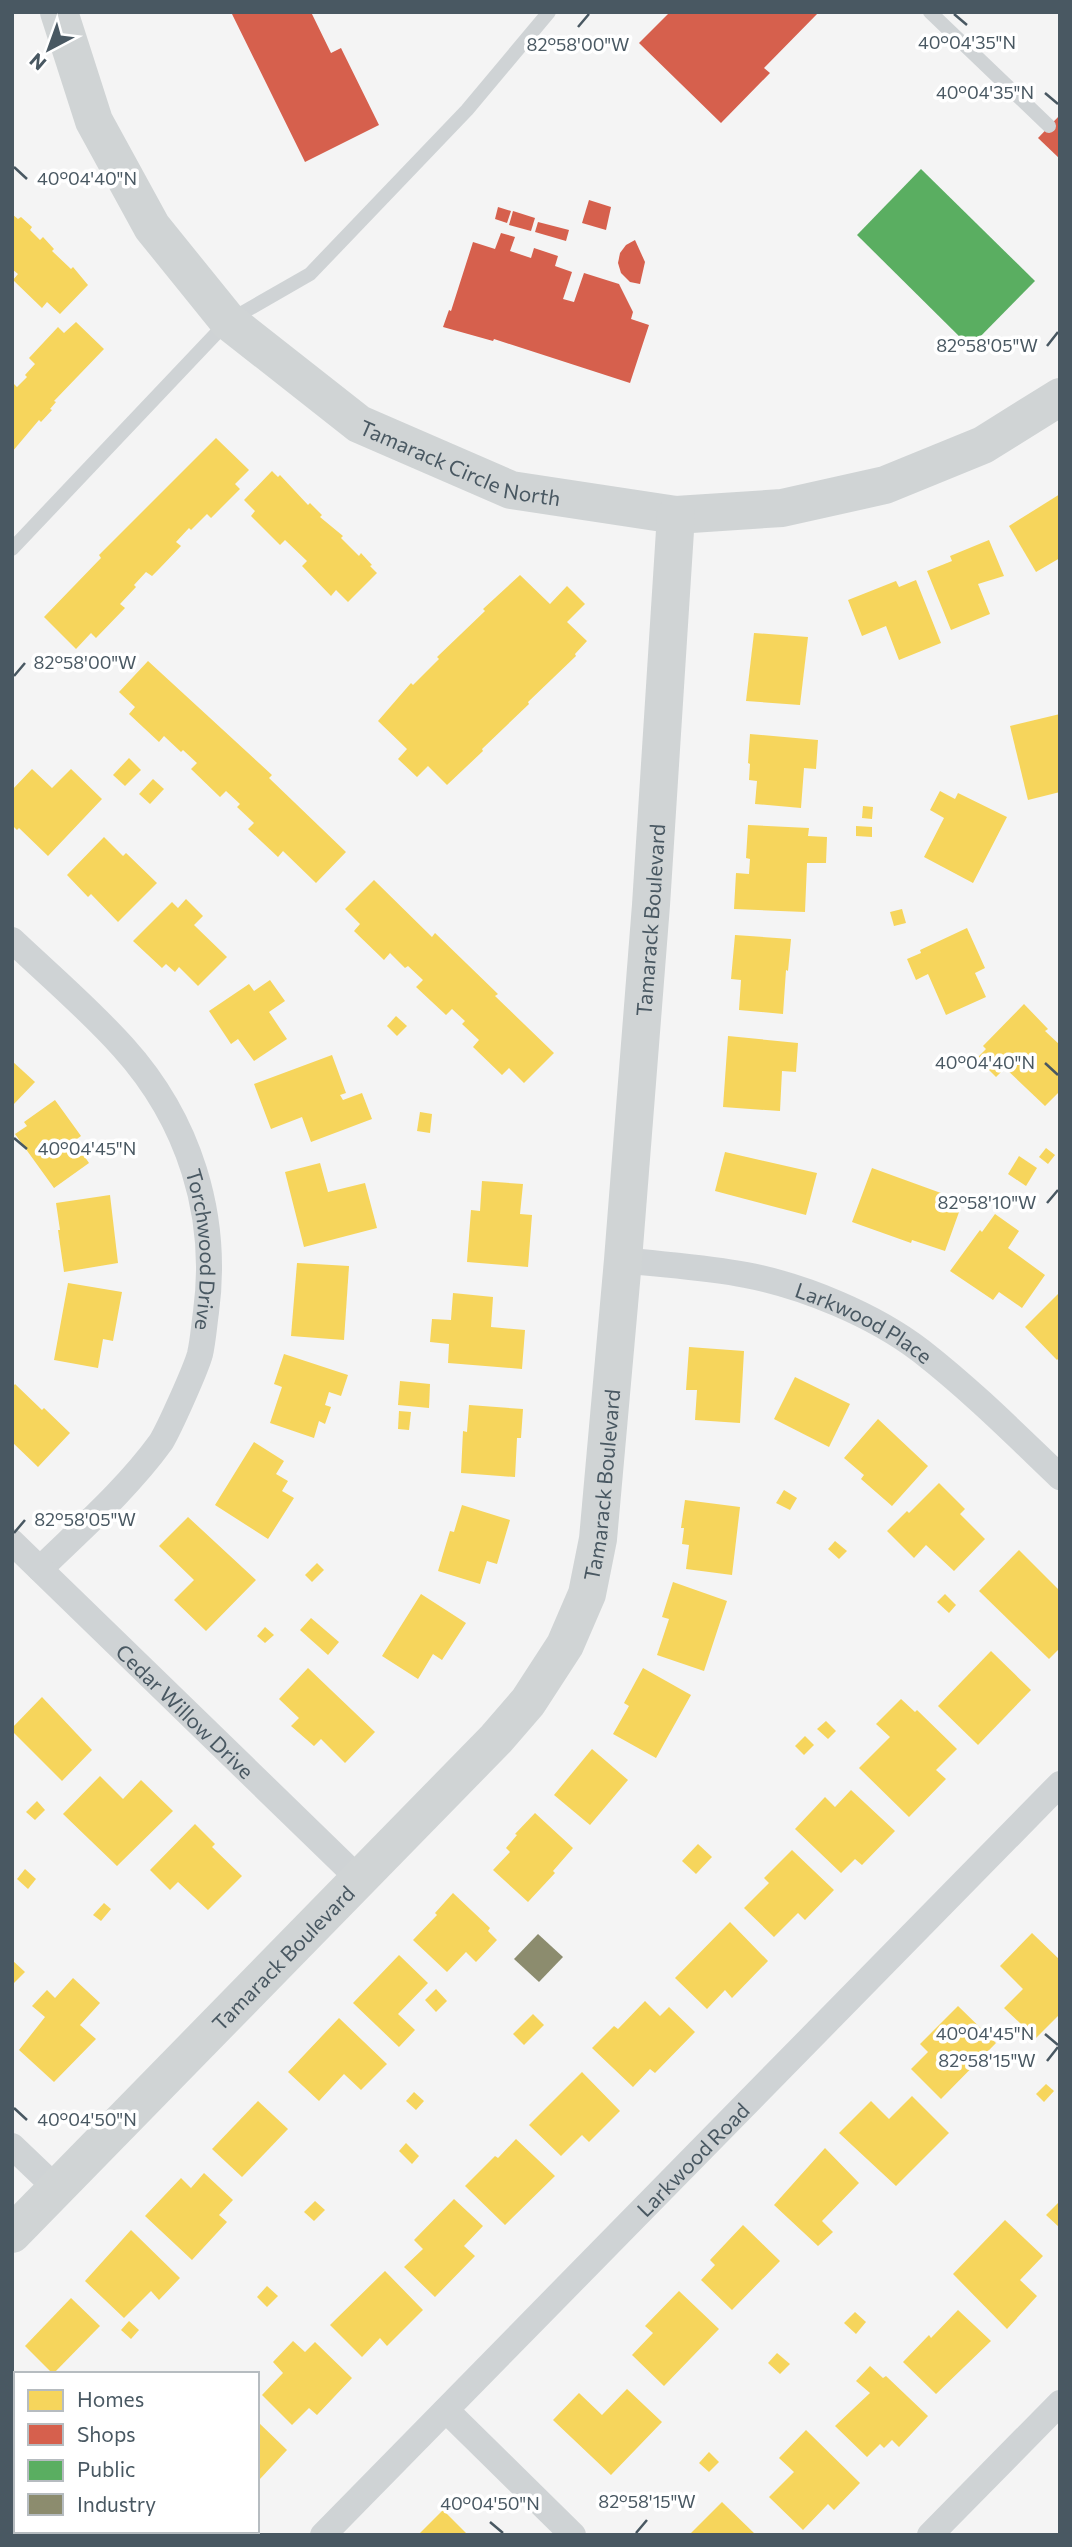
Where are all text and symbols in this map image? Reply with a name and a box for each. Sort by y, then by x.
north arrow [14,14,84,84]
text: 40°04'35"N [918,31,1016,53]
text: 82°58'00"W [527,33,629,55]
text: N [25,49,50,76]
text: 40°04'35"N [936,81,1034,103]
text: 40°04'40"N [37,167,137,189]
text: 82°58'05"W [936,334,1038,356]
street label: Tamarack Circle North [356,414,562,510]
text: 82°58'00"W [34,651,136,673]
street label: Tamarack Boulevard [630,823,669,1017]
text: 40°04'40"N [935,1051,1035,1073]
text: 40°04'45"N [38,1137,136,1159]
street label: Torchwood Drive [182,1166,222,1332]
text: 82°58'10"W [938,1191,1036,1213]
street label: Larkwood Place [792,1276,938,1368]
street label: Tamarack Boulevard [577,1388,624,1583]
text: 82°58'05"W [34,1508,136,1530]
street label: Cedar Willow Drive [112,1638,260,1783]
street label: Tamarack Boulevard [206,1880,359,2035]
text: 40°04'45"N [936,2022,1034,2044]
text: 82°58'15"W [938,2049,1036,2071]
street label: Larkwood Road [631,2097,753,2221]
text: 40°04'50"N [37,2108,137,2130]
legend [14,2372,259,2533]
text: Homes [77,2386,144,2411]
text: Shops [77,2421,136,2446]
text: Public [77,2456,135,2481]
text: 82°58'15"W [598,2490,696,2512]
text: Industry [77,2491,156,2516]
text: 40°04'50"N [440,2492,540,2514]

